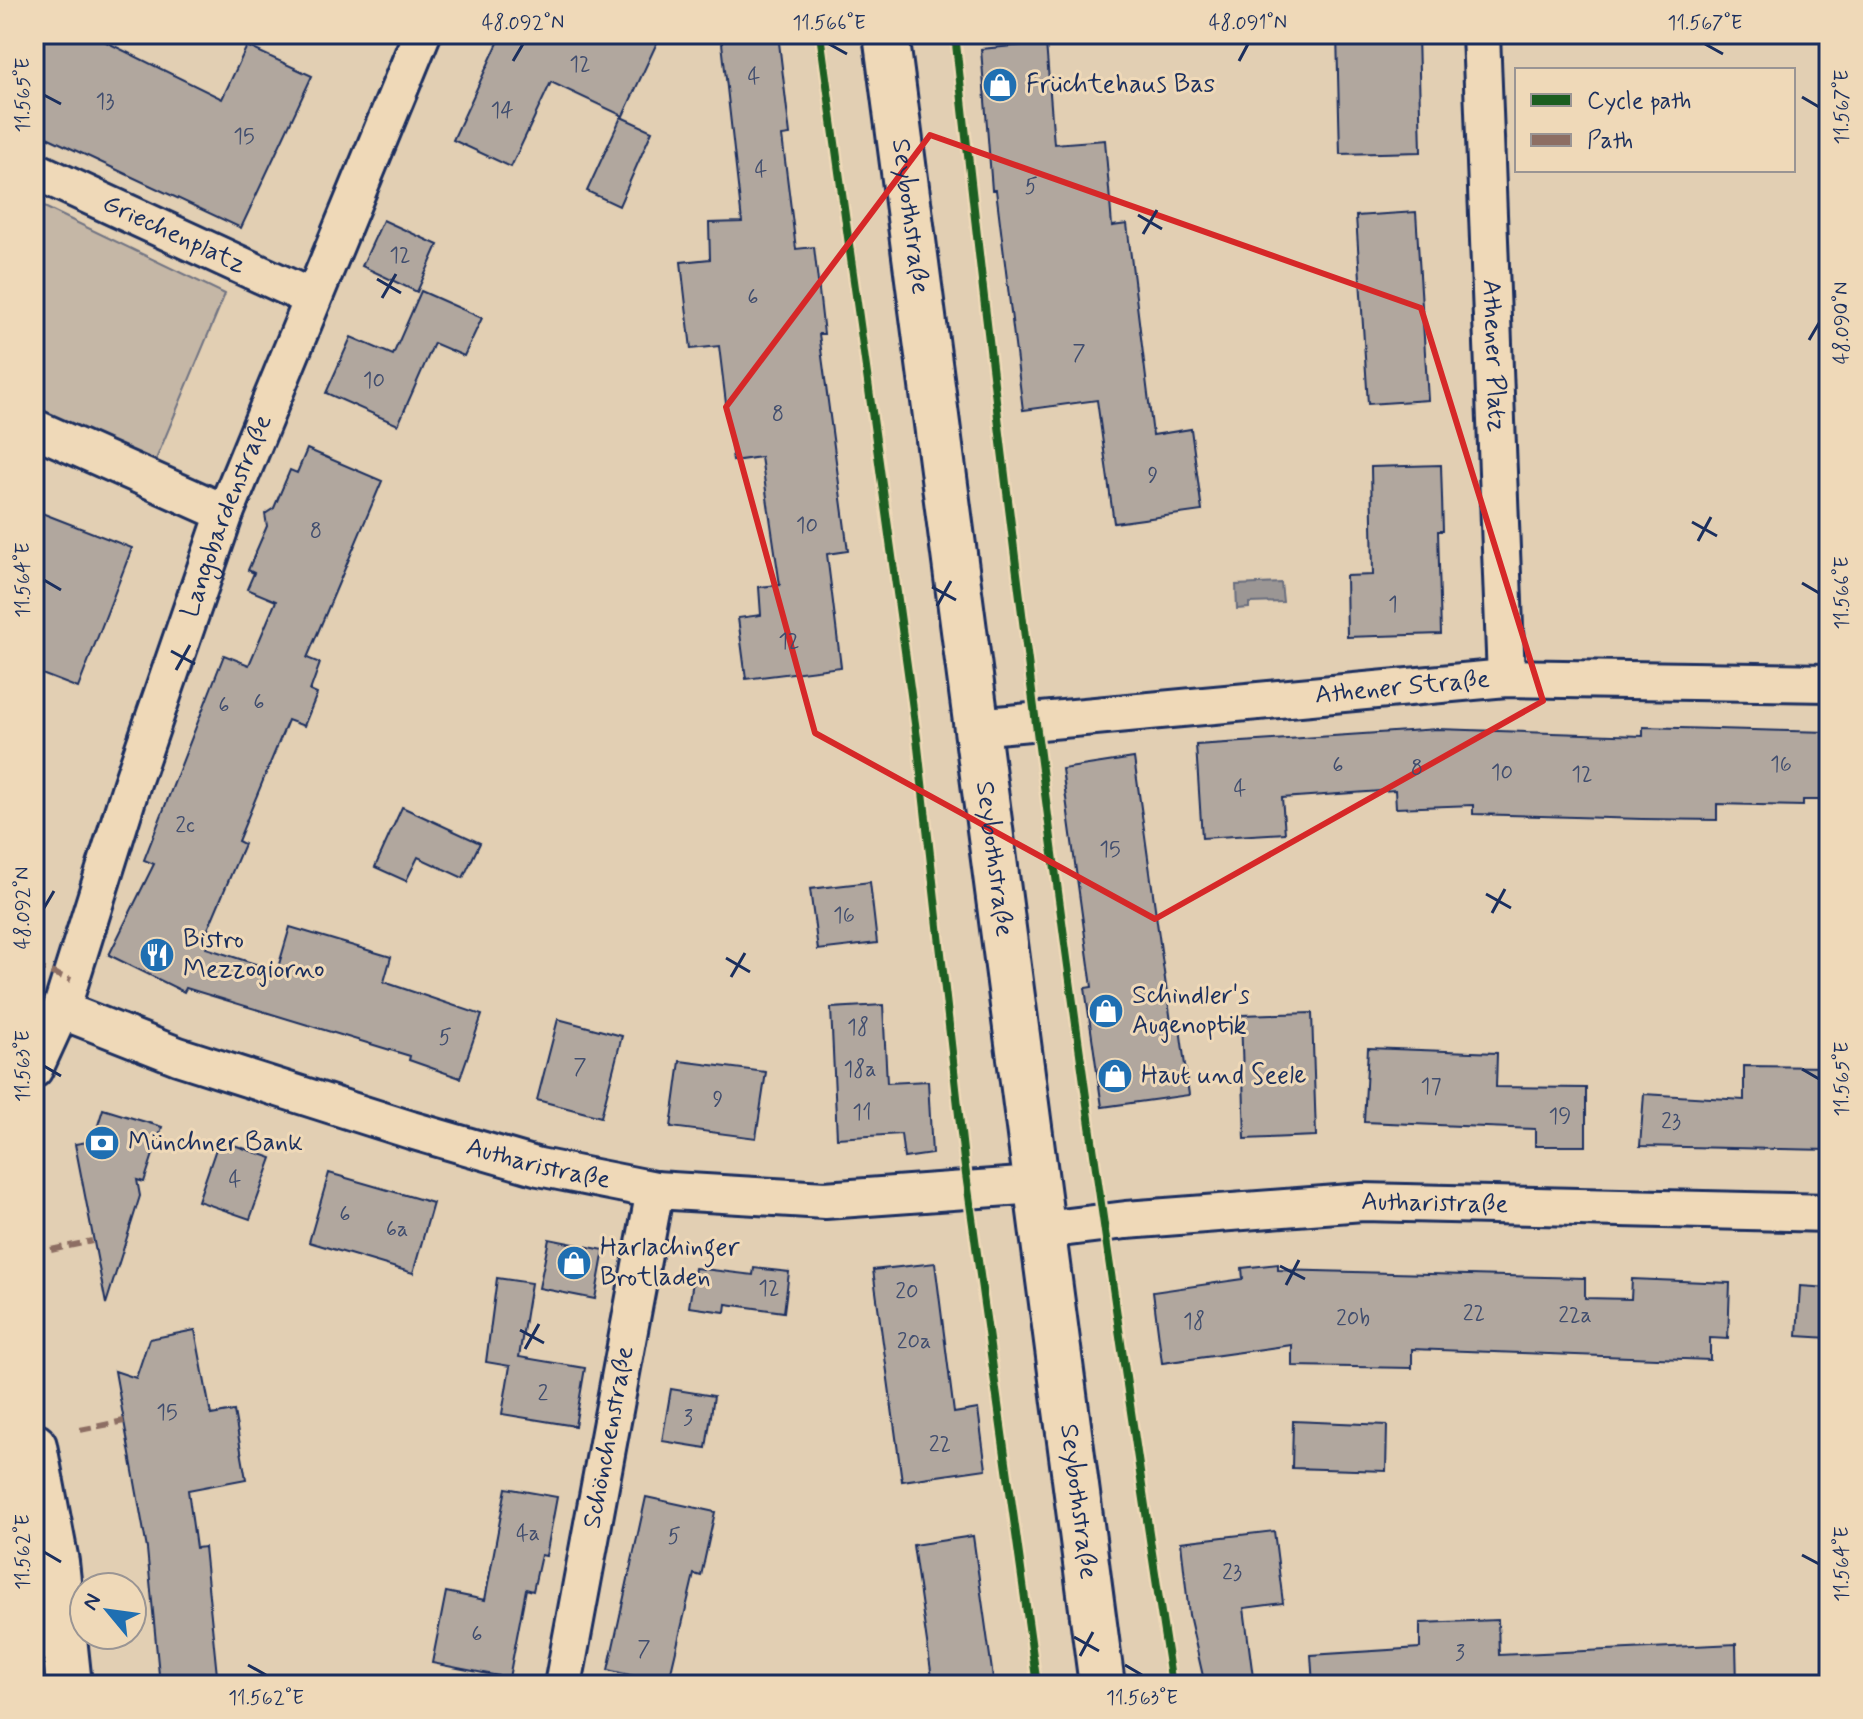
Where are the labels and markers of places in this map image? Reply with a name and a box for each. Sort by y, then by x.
shop icon: Früchtehaus Bas [981,66,1019,104]
place label: Früchtehaus Bas [1026,68,1215,102]
place label: Bistro Mezzogiorno [183,923,325,987]
restaurant icon: Bistro Mezzogiorno [138,936,176,974]
place label: Schindler's Augenoptik [1132,979,1250,1043]
shop icon: Schindler's Augenoptik [1087,992,1125,1030]
shop icon: Haut und Seele [1096,1057,1134,1095]
place label: Haut und Seele [1141,1059,1306,1093]
bank icon: Münchner Bank [83,1124,121,1162]
place label: Münchner Bank [128,1126,303,1160]
place label: Harlachinger Brotladen [600,1231,740,1295]
shop icon: Harlachinger Brotladen [555,1244,593,1282]

